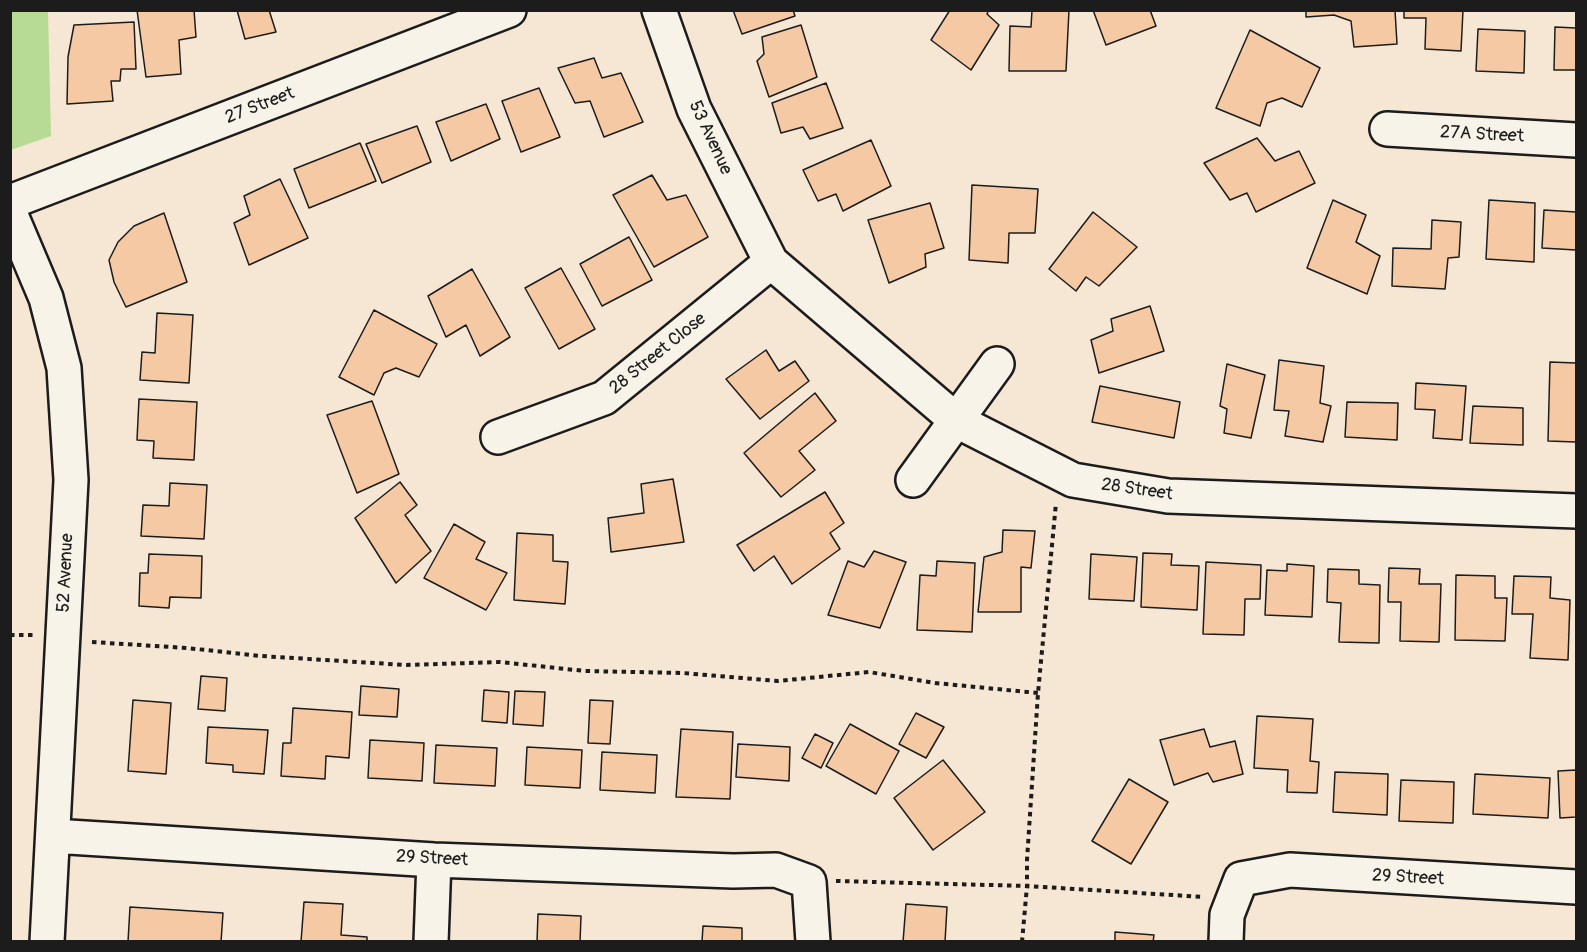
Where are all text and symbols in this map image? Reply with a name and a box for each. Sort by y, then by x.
street label: 27 Street [222,83,298,129]
street label: 53 Avenue [684,98,736,178]
street label: 27A Street [1439,122,1525,148]
street label: 28 Street Close [605,309,711,399]
street label: 28 Street [1100,474,1174,506]
street label: 52 Avenue [53,533,79,613]
street label: 29 Street [395,846,469,872]
street label: 29 Street [1371,865,1445,891]

